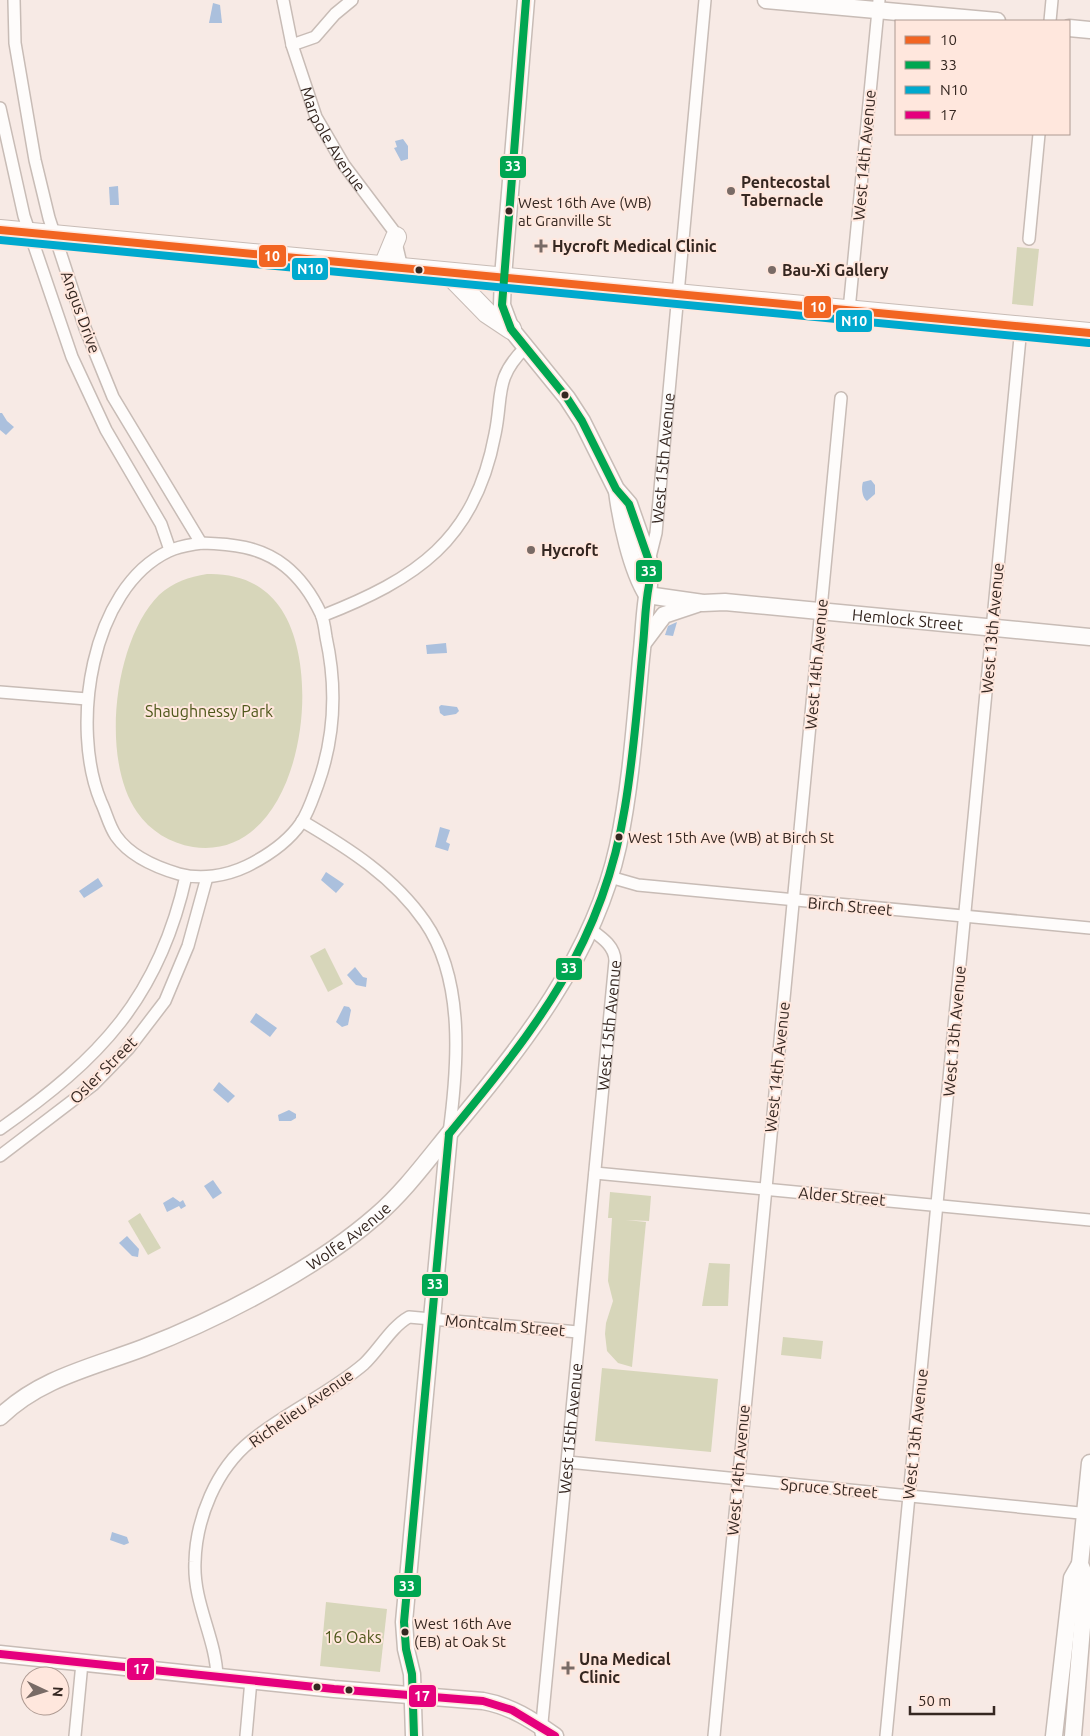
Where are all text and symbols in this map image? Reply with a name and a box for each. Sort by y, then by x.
legend [895,20,1070,135]
text: 10 [940,31,957,48]
text: 33 [940,56,957,73]
text: N10 [940,81,968,98]
street label: Marpole Avenue [297,84,370,195]
street label: West 14th Avenue [849,89,879,221]
text: 17 [940,106,957,123]
line badge: 33 [499,155,527,179]
text: 33 [505,158,521,174]
place label: Pentecostal Tabernacle [741,173,830,209]
marker: Pentecostal Tabernacle [725,185,737,197]
place label: West 16th Ave (WB) at Granville St [518,194,652,229]
marker: West 16th Ave (WB) at Granville St [504,206,514,216]
place label: Hycroft Medical Clinic [552,237,717,255]
marker: Hycroft Medical Clinic [534,239,548,253]
line badge: 10 [258,244,287,268]
text: 10 [264,248,280,264]
line badge: N10 [291,257,329,281]
text: N10 [297,261,323,277]
place label: Bau-Xi Gallery [782,261,889,279]
marker: Bau-Xi Gallery [766,264,778,276]
unlabelled marker [414,265,424,275]
street label: Angus Drive [58,268,104,356]
line badge: 10 [803,295,832,319]
text: 10 [810,299,826,315]
line badge: N10 [835,309,873,333]
text: N10 [841,313,867,329]
unlabelled marker [560,390,570,400]
street label: West 15th Avenue [648,392,678,524]
place label: Hycroft [541,541,598,559]
marker: Hycroft [525,544,537,556]
line badge: 33 [635,559,663,583]
street label: West 13th Avenue [977,562,1007,694]
text: 33 [641,563,657,579]
street label: West 14th Avenue [801,598,831,730]
street label: Hemlock Street [851,605,965,634]
park label: Shaughnessy Park [145,702,273,720]
place label: West 15th Ave (WB) at Birch St [628,829,834,846]
marker: West 15th Ave (WB) at Birch St [614,832,624,842]
street label: Birch Street [807,893,894,919]
line badge: 33 [555,957,583,981]
street label: West 15th Avenue [594,959,624,1092]
text: 33 [561,960,577,976]
street label: West 13th Avenue [939,965,969,1097]
street label: West 14th Avenue [761,1001,793,1133]
street label: Osler Street [66,1032,141,1107]
street label: Alder Street [798,1183,887,1209]
street label: Wolfe Avenue [303,1198,394,1273]
line badge: 33 [421,1273,449,1297]
text: 33 [427,1276,443,1292]
street label: Montcalm Street [444,1311,567,1339]
street label: West 15th Avenue [555,1362,585,1495]
street label: Richelieu Avenue [245,1365,357,1451]
street label: West 13th Avenue [899,1368,931,1500]
street label: West 14th Avenue [723,1404,753,1536]
street label: Spruce Street [780,1475,879,1501]
line badge: 33 [393,1574,422,1598]
text: 33 [399,1578,415,1594]
place label: West 16th Ave (EB) at Oak St [414,1615,512,1650]
marker: West 16th Ave (EB) at Oak St [400,1627,410,1637]
park label: 16 Oaks [324,1628,382,1646]
place label: Una Medical Clinic [579,1650,671,1686]
line badge: 17 [126,1657,155,1681]
text: 17 [133,1661,149,1677]
marker: Una Medical Clinic [561,1661,575,1675]
north arrow [20,1666,70,1716]
unlabelled marker [312,1682,322,1692]
line badge: 17 [408,1684,437,1708]
scale bar [910,1684,994,1716]
unlabelled marker [344,1685,354,1695]
text: N [50,1686,66,1698]
text: 17 [414,1688,430,1704]
text: 50 m [918,1692,951,1709]

